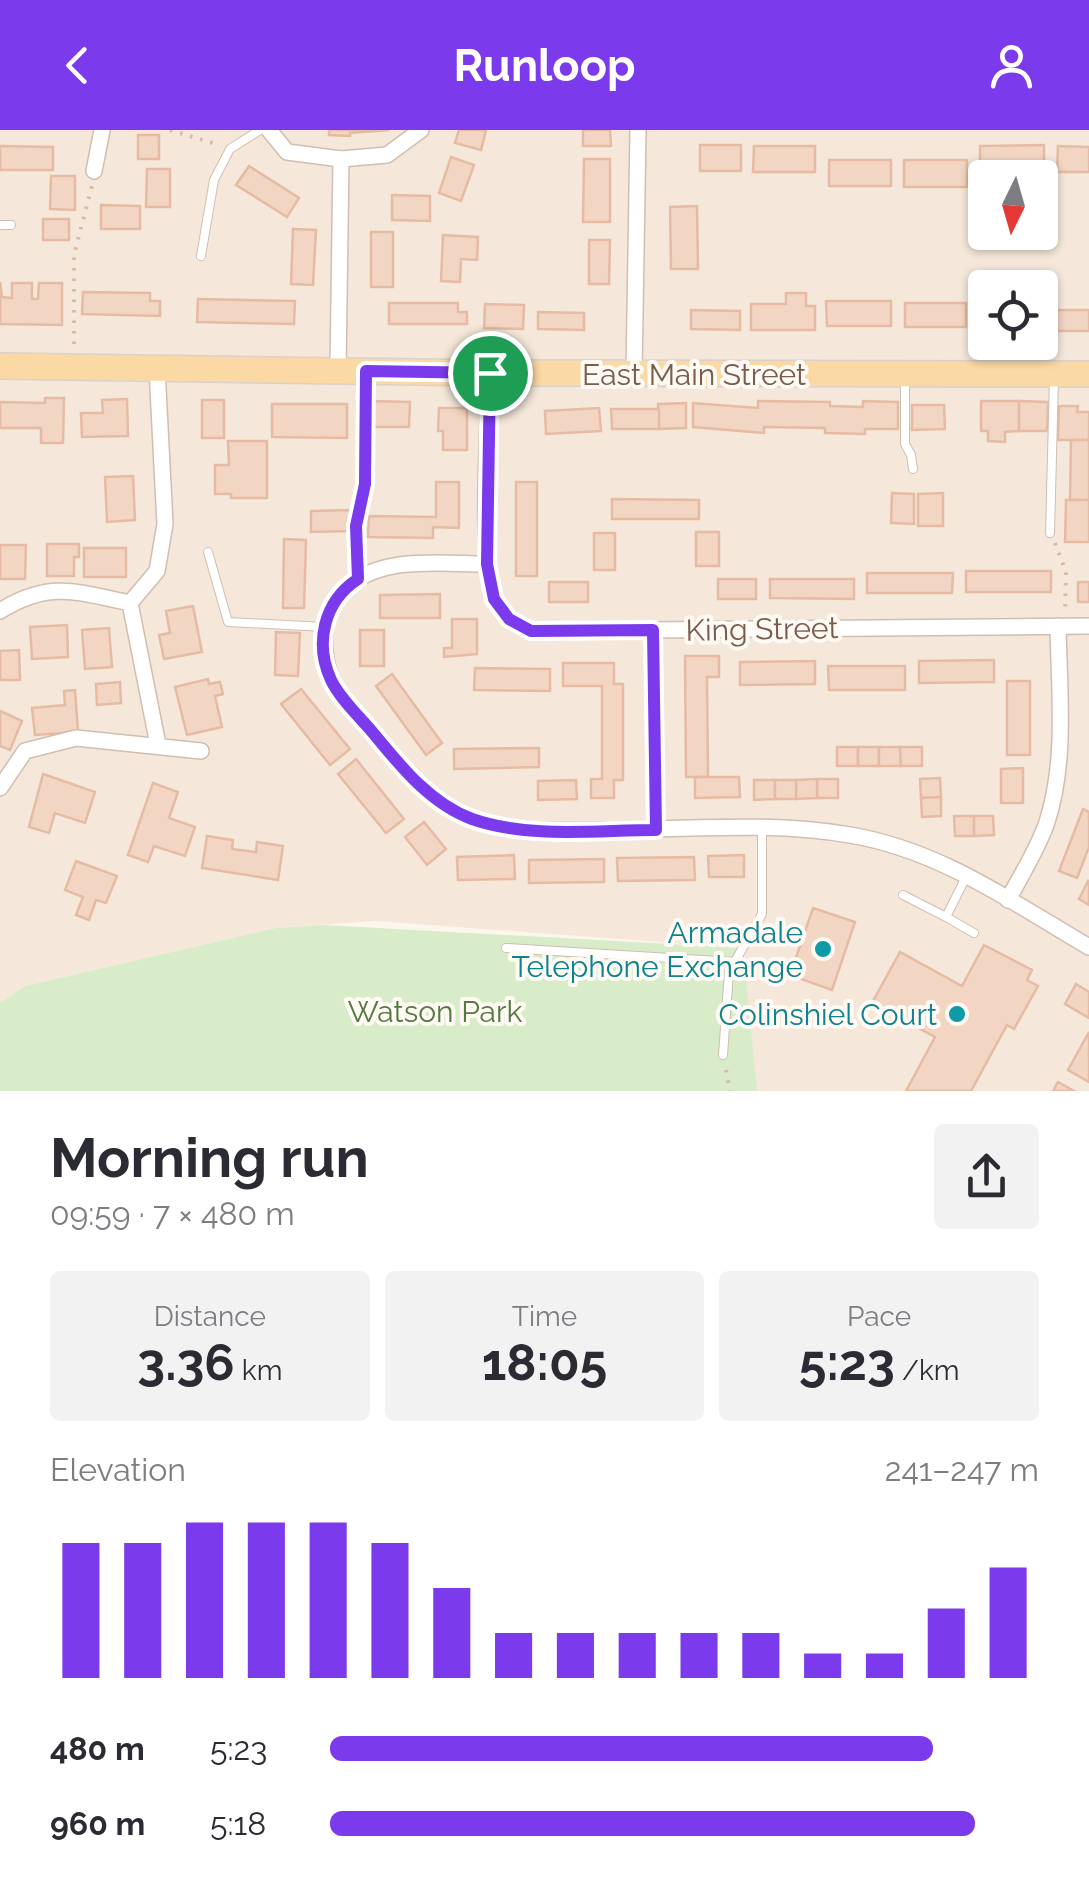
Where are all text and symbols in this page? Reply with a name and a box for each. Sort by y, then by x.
icon: back [50,38,105,93]
icon: person [984,38,1039,93]
text: Runloop [454,39,635,92]
north arrow [968,160,1058,250]
map controls [968,160,1058,360]
button: locate [968,270,1058,360]
pin [448,331,533,416]
icon: arrive [463,346,518,401]
street label: East Main Street [582,357,806,392]
street label: King Street [685,610,839,648]
place label: Armadale Telephone Exchange [511,915,803,984]
marker: Armadale Telephone Exchange [812,938,834,960]
park label: Watson Park [348,994,523,1029]
place label: Colinshiel Court [719,997,937,1032]
marker: Colinshiel Court [946,1003,968,1025]
button: share [934,1124,1039,1229]
text: Morning run [50,1125,369,1190]
text: 09:59 · 7 × 480 m [50,1195,295,1232]
text: Distance [154,1300,266,1333]
text: Time [512,1300,577,1333]
text: Pace [847,1300,911,1333]
text: 3.36 [137,1333,235,1392]
text: 18:05 [482,1333,607,1392]
text: 5:23 [799,1333,895,1392]
text: km [235,1354,282,1387]
text: /km [895,1354,960,1387]
text: Elevation [50,1451,186,1488]
text: 241–247 m [885,1451,1039,1488]
text: 480 m [50,1730,145,1767]
text: 5:23 [210,1730,267,1767]
text: 960 m [50,1805,145,1842]
text: 5:18 [210,1805,266,1842]

